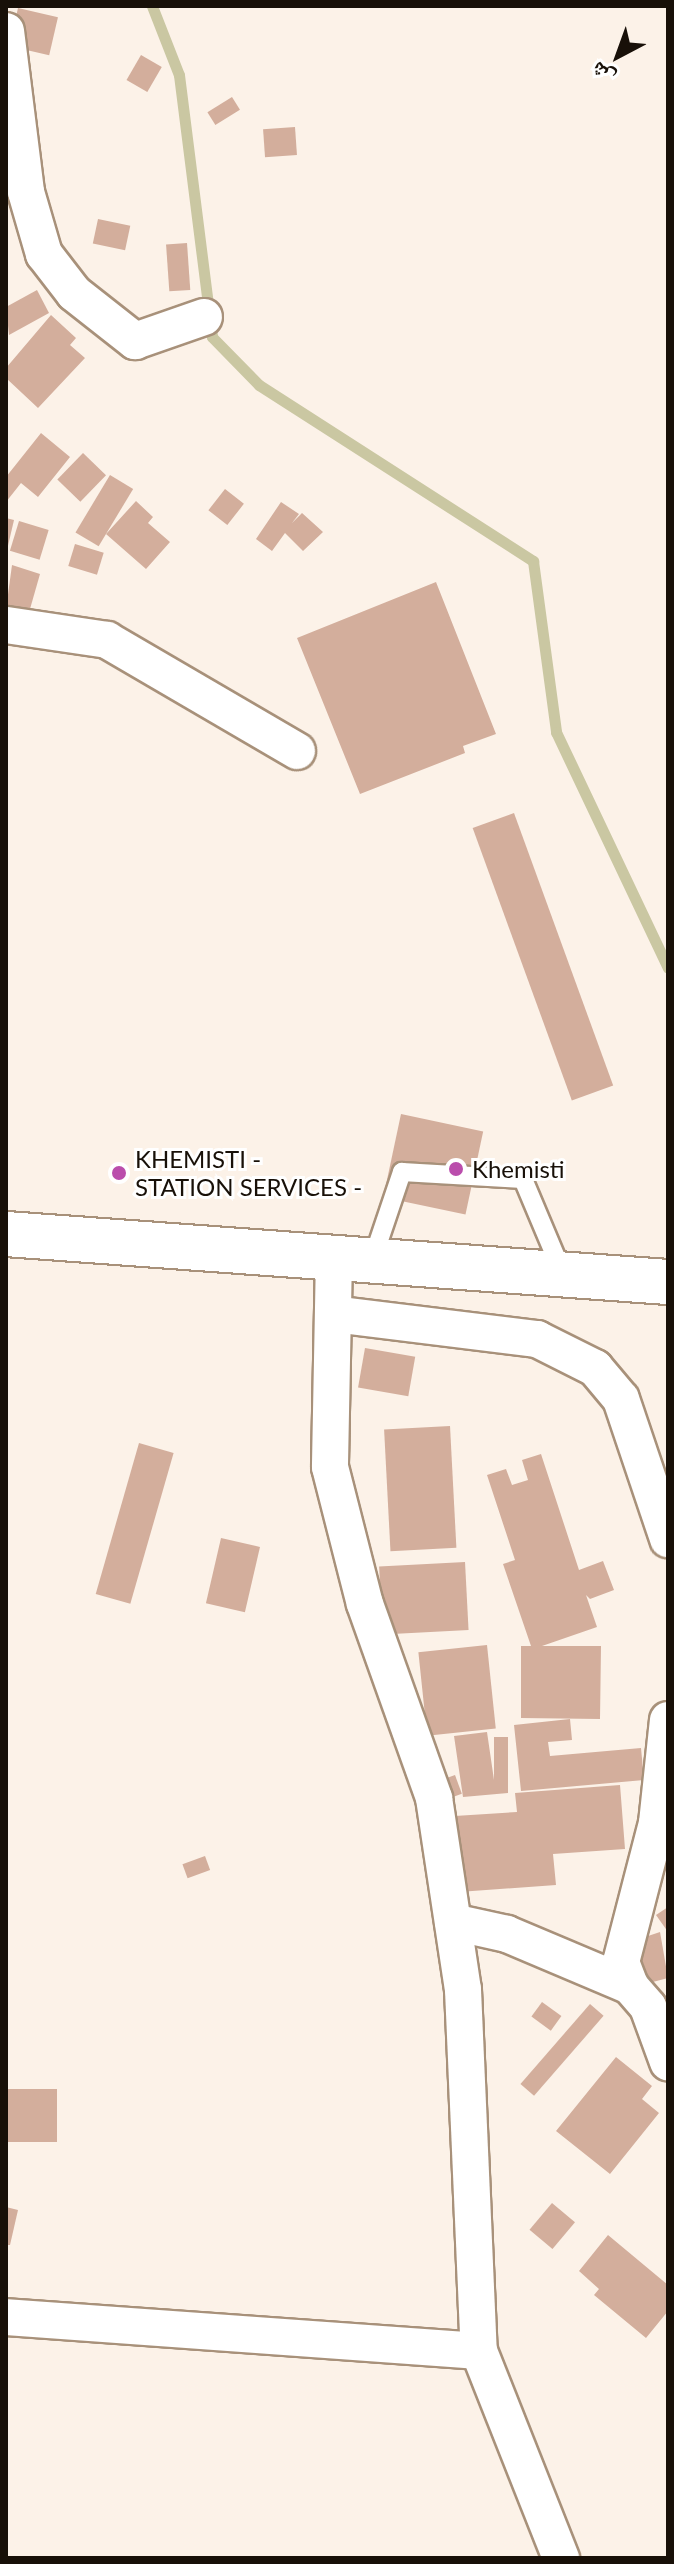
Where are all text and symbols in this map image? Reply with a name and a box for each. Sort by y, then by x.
north arrow [578,16,658,96]
text: ش [584,57,620,92]
place label: KHEMISTI - STATION SERVICES - [135,1145,362,1201]
place label: Khemisti [472,1155,565,1183]
marker: Khemisti [447,1160,465,1178]
marker: KHEMISTI - STATION SERVICES - [110,1164,128,1182]

